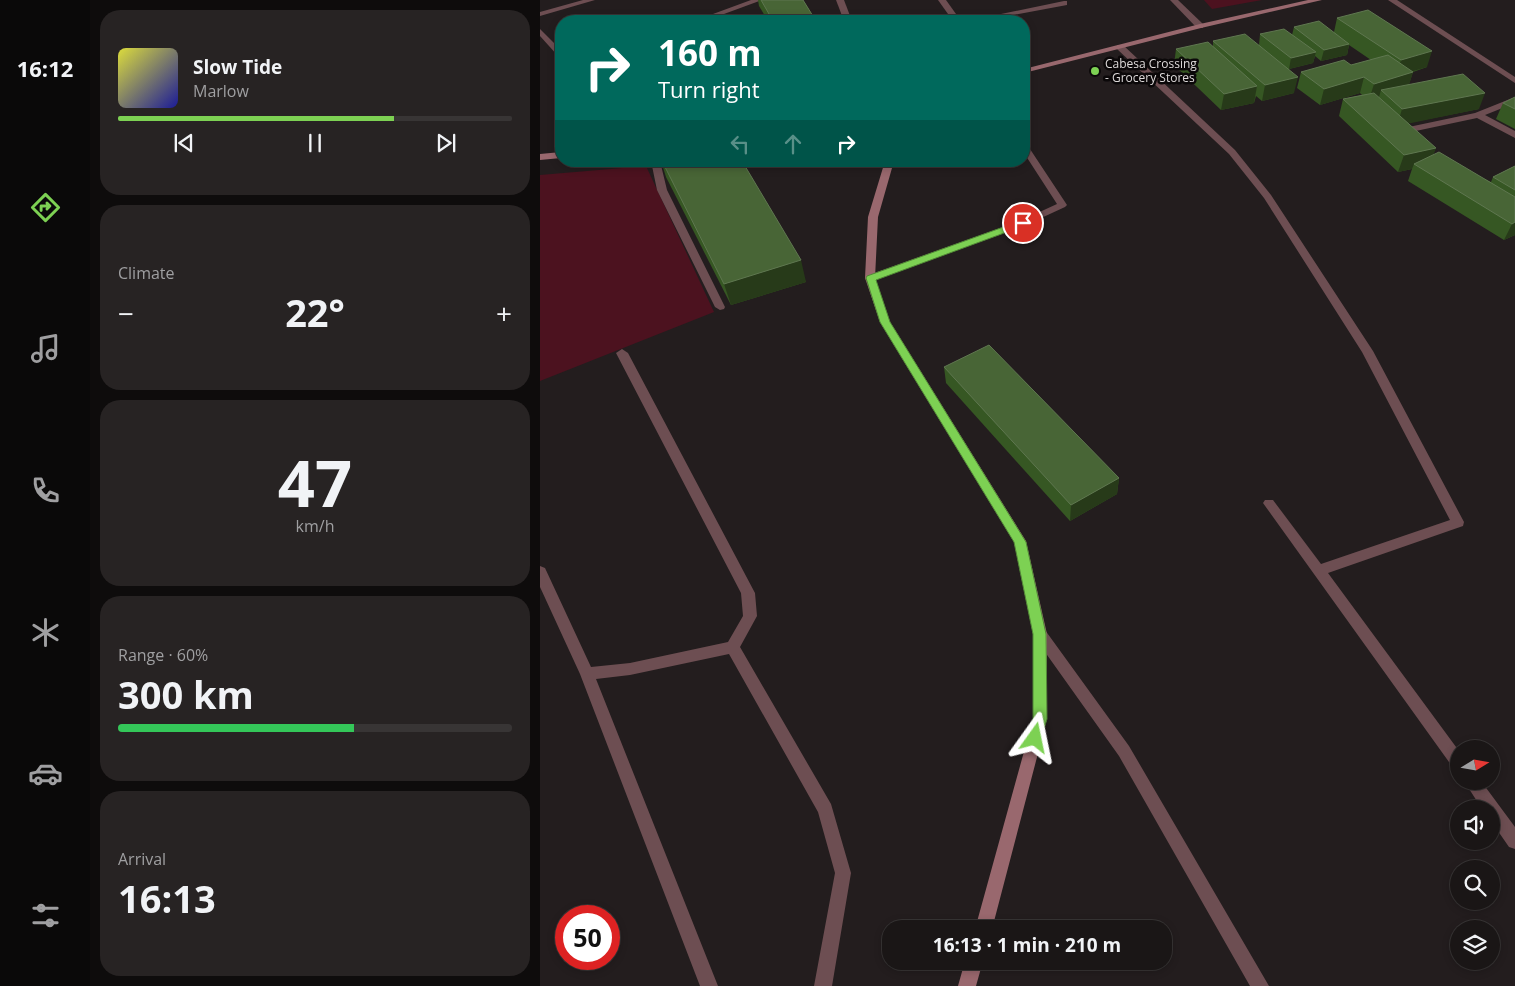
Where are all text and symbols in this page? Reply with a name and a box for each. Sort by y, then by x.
text: 160 m [658,29,762,76]
icon: right [575,35,640,100]
text: 16:12 [17,53,73,83]
text: Slow Tide [193,54,282,80]
place label: Cabesa Crossing - Grocery Stores [1105,55,1197,86]
marker: Cabesa Crossing - Grocery Stores [1089,65,1101,77]
text: Turn right [658,74,760,104]
text: Marlow [193,80,249,102]
icon: previous [170,129,198,157]
icon: pause [301,129,329,157]
icon: next [432,129,460,157]
icon: left [726,130,754,158]
icon: ahead [779,130,807,158]
icon: right [832,130,860,158]
icon: directions [28,190,63,225]
pin [1002,202,1044,244]
icon: arrive [1009,209,1037,237]
text: Climate [118,262,175,284]
text: 22° [285,286,345,338]
text: − [118,294,134,332]
text: + [496,294,512,332]
icon: music [28,331,63,366]
text: 47 [278,438,352,526]
icon: phone [28,473,63,508]
text: km/h [296,515,334,537]
icon: climate [28,615,63,650]
text: Range · 60% [118,644,208,666]
text: 300 km [118,668,254,720]
position arrow [1008,711,1060,763]
north arrow [1450,740,1500,790]
map controls [1450,740,1500,970]
icon: car [28,756,63,791]
button: sound [1450,800,1500,850]
text: Arrival [118,848,166,870]
button: search [1450,860,1500,910]
text: 16:13 [118,872,216,924]
icon: filters [28,898,63,933]
speed limit sign: 50 [555,905,620,970]
button: layers [1450,920,1500,970]
text: 16:13 · 1 min · 210 m [933,932,1121,958]

